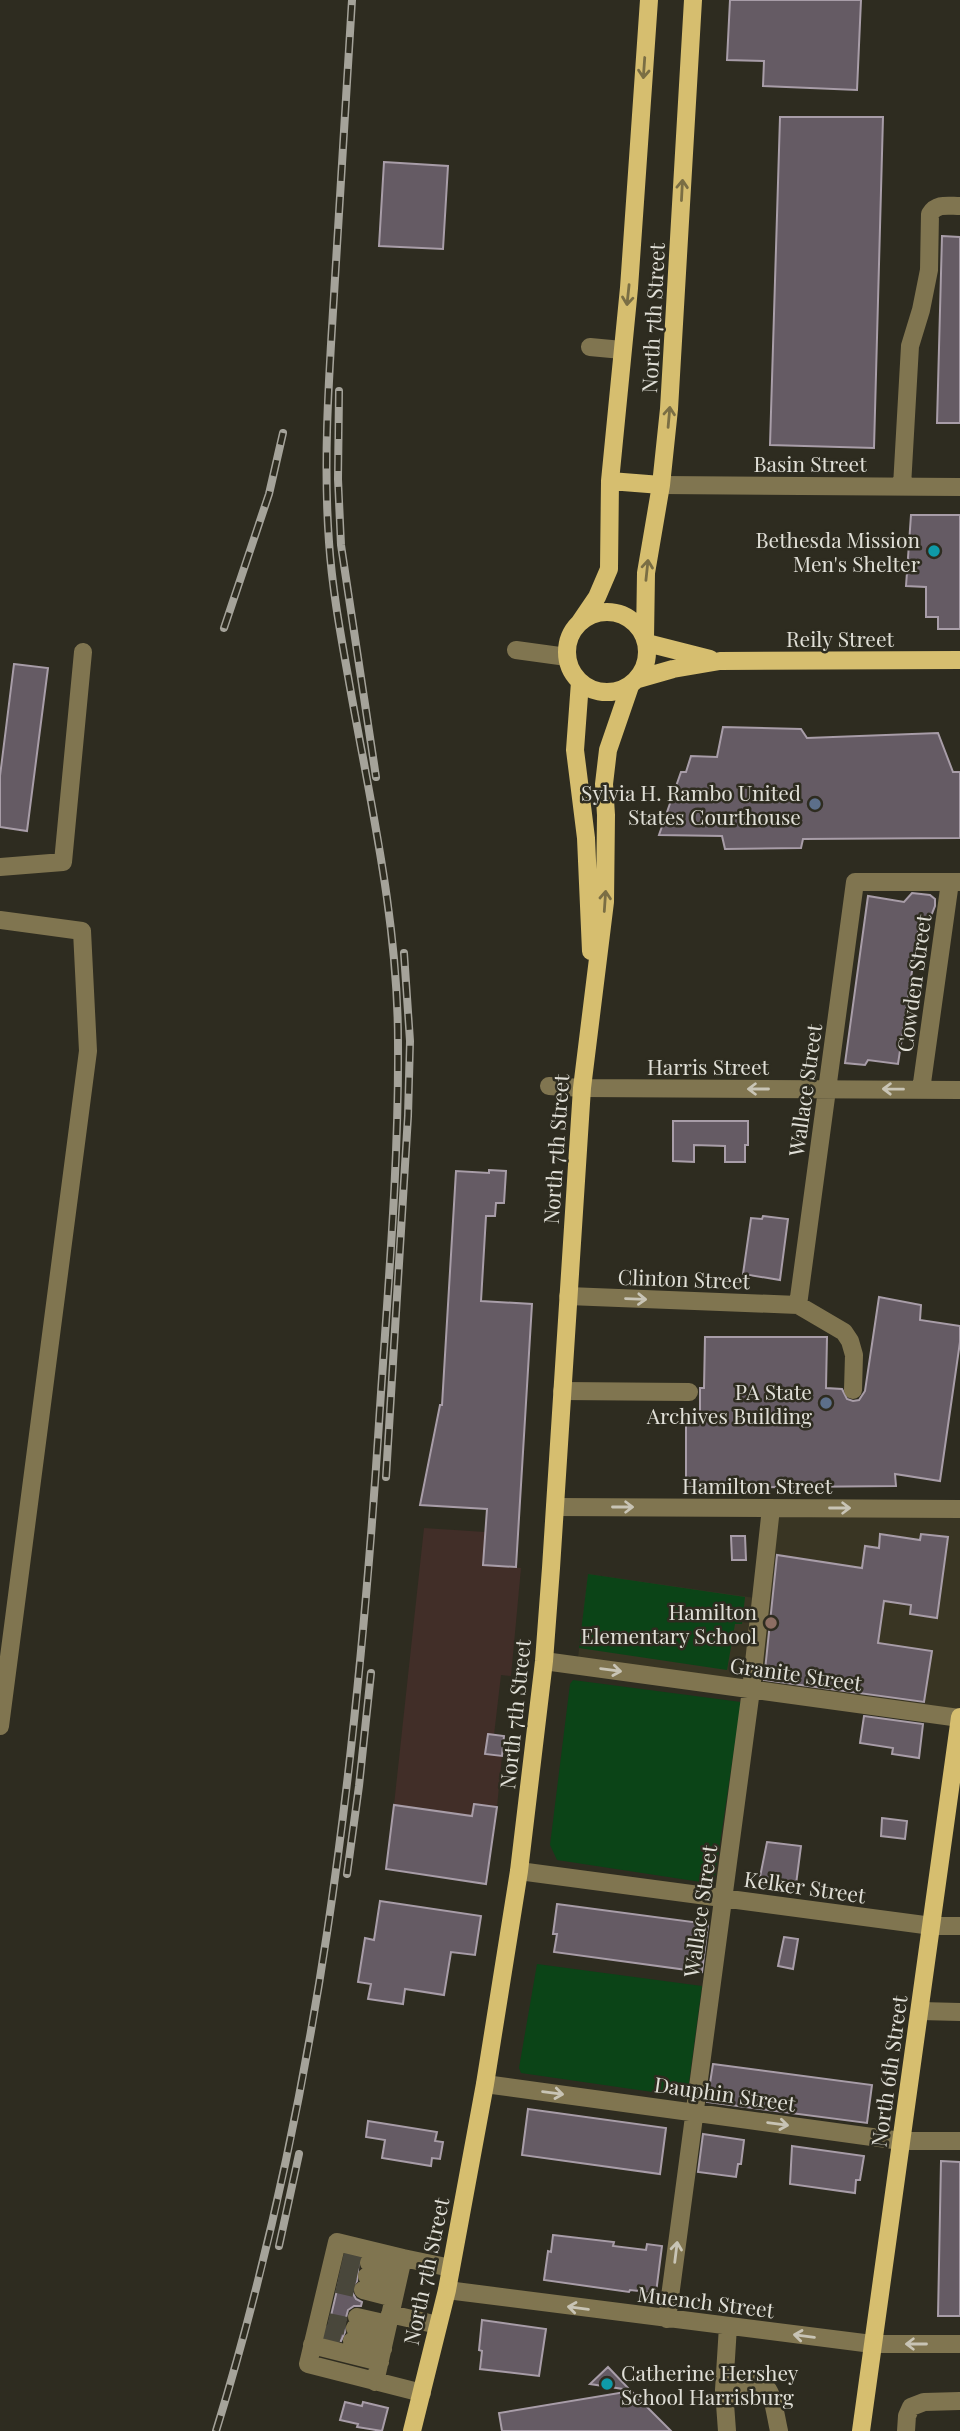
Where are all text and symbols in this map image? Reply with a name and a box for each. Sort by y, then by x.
one-way arrow [637,56,650,79]
one-way arrow [676,179,689,202]
street label: North 7th Street [634,242,670,394]
one-way arrow [621,283,634,306]
one-way arrow [662,407,675,429]
street label: Basin Street [753,449,867,477]
place label: Bethesda Mission Men's Shelter [755,525,921,577]
marker: Bethesda Mission Men's Shelter [926,543,942,559]
one-way arrow [641,559,654,582]
street label: Reily Street [786,624,895,652]
place label: Sylvia H. Rambo United States Courthouse [581,778,801,830]
marker: Sylvia H. Rambo United States Courthouse [807,796,823,812]
one-way arrow [598,889,611,912]
street label: Cowden Street [889,912,937,1054]
street label: Wallace Street [781,1021,827,1159]
street label: Harris Street [647,1052,770,1080]
street label: North 7th Street [536,1073,574,1225]
one-way arrow [747,1082,770,1096]
one-way arrow [882,1082,905,1096]
street label: Clinton Street [617,1262,751,1294]
one-way arrow [624,1292,647,1305]
place label: PA State Archives Building [646,1377,812,1429]
marker: PA State Archives Building [818,1395,834,1411]
street label: Hamilton Street [682,1471,833,1499]
one-way arrow [611,1500,634,1514]
one-way arrow [828,1501,851,1515]
place label: Hamilton Elementary School [581,1597,757,1649]
marker: Hamilton Elementary School [763,1615,779,1631]
street label: North 7th Street [492,1637,536,1790]
street label: Granite Street [728,1650,864,1696]
one-way arrow [599,1664,622,1677]
street label: Wallace Street [676,1842,722,1980]
street label: Kelker Street [742,1864,868,1908]
street label: North 6th Street [864,1993,913,2148]
street label: Dauphin Street [652,2069,798,2117]
one-way arrow [541,2087,563,2100]
one-way arrow [766,2117,789,2130]
street label: North 7th Street [396,2194,454,2347]
one-way arrow [669,2241,682,2263]
street label: Muench Street [636,2279,777,2323]
one-way arrow [567,2302,590,2315]
one-way arrow [793,2329,816,2342]
one-way arrow [905,2337,928,2351]
place label: Catherine Hershey School Harrisburg [621,2358,799,2410]
marker: Catherine Hershey School Harrisburg [599,2376,615,2392]

